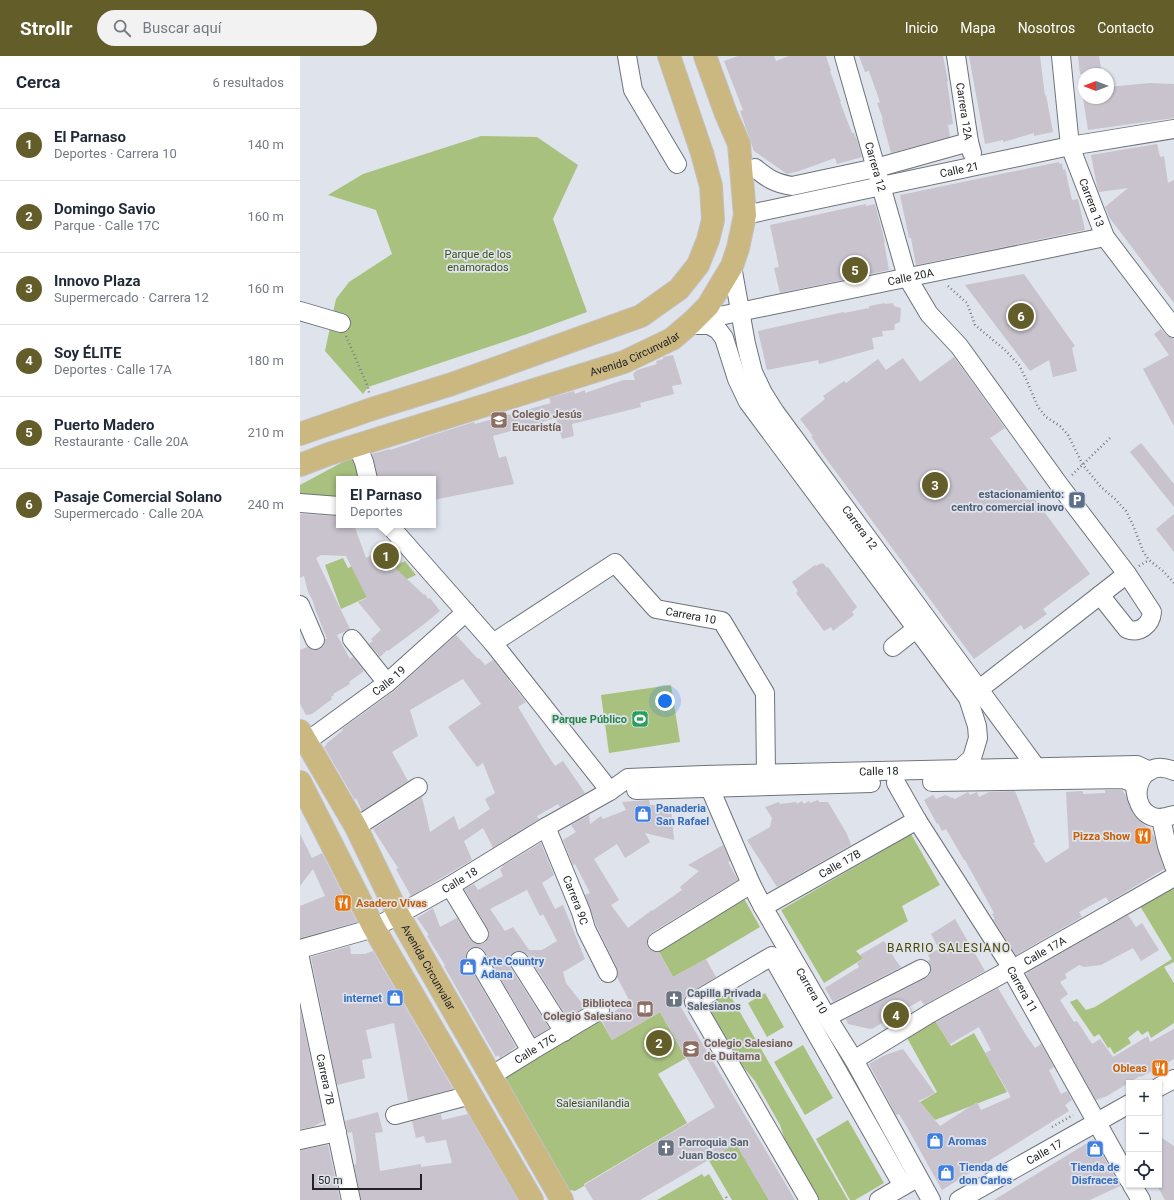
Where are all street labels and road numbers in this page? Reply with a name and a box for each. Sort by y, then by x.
street label: Carrera 12A [953,82,975,142]
street label: Carrera 12 [862,140,888,193]
street label: Calle 21 [939,160,980,180]
street label: Carrera 13 [1076,177,1106,229]
street label: Calle 20A [886,266,936,288]
street label: Avenida Circunvalar [588,329,683,379]
street label: Carrera 12 [839,503,880,552]
street label: Carrera 10 [665,605,717,627]
street label: Calle 19 [370,663,408,699]
street label: Calle 18 [859,765,899,778]
street label: Calle 17B [816,847,863,881]
street label: Calle 18 [440,865,480,896]
street label: Carrera 9C [560,874,590,927]
street label: Avenida Circunvalar [398,922,458,1013]
street label: Calle 17A [1022,934,1069,968]
street label: Carrera 11 [1004,964,1040,1015]
street label: Carrera 10 [793,966,830,1016]
street label: Calle 17C [512,1031,559,1067]
street label: Carrera 7B [313,1053,337,1106]
street label: Calle 17 [1024,1137,1065,1168]

